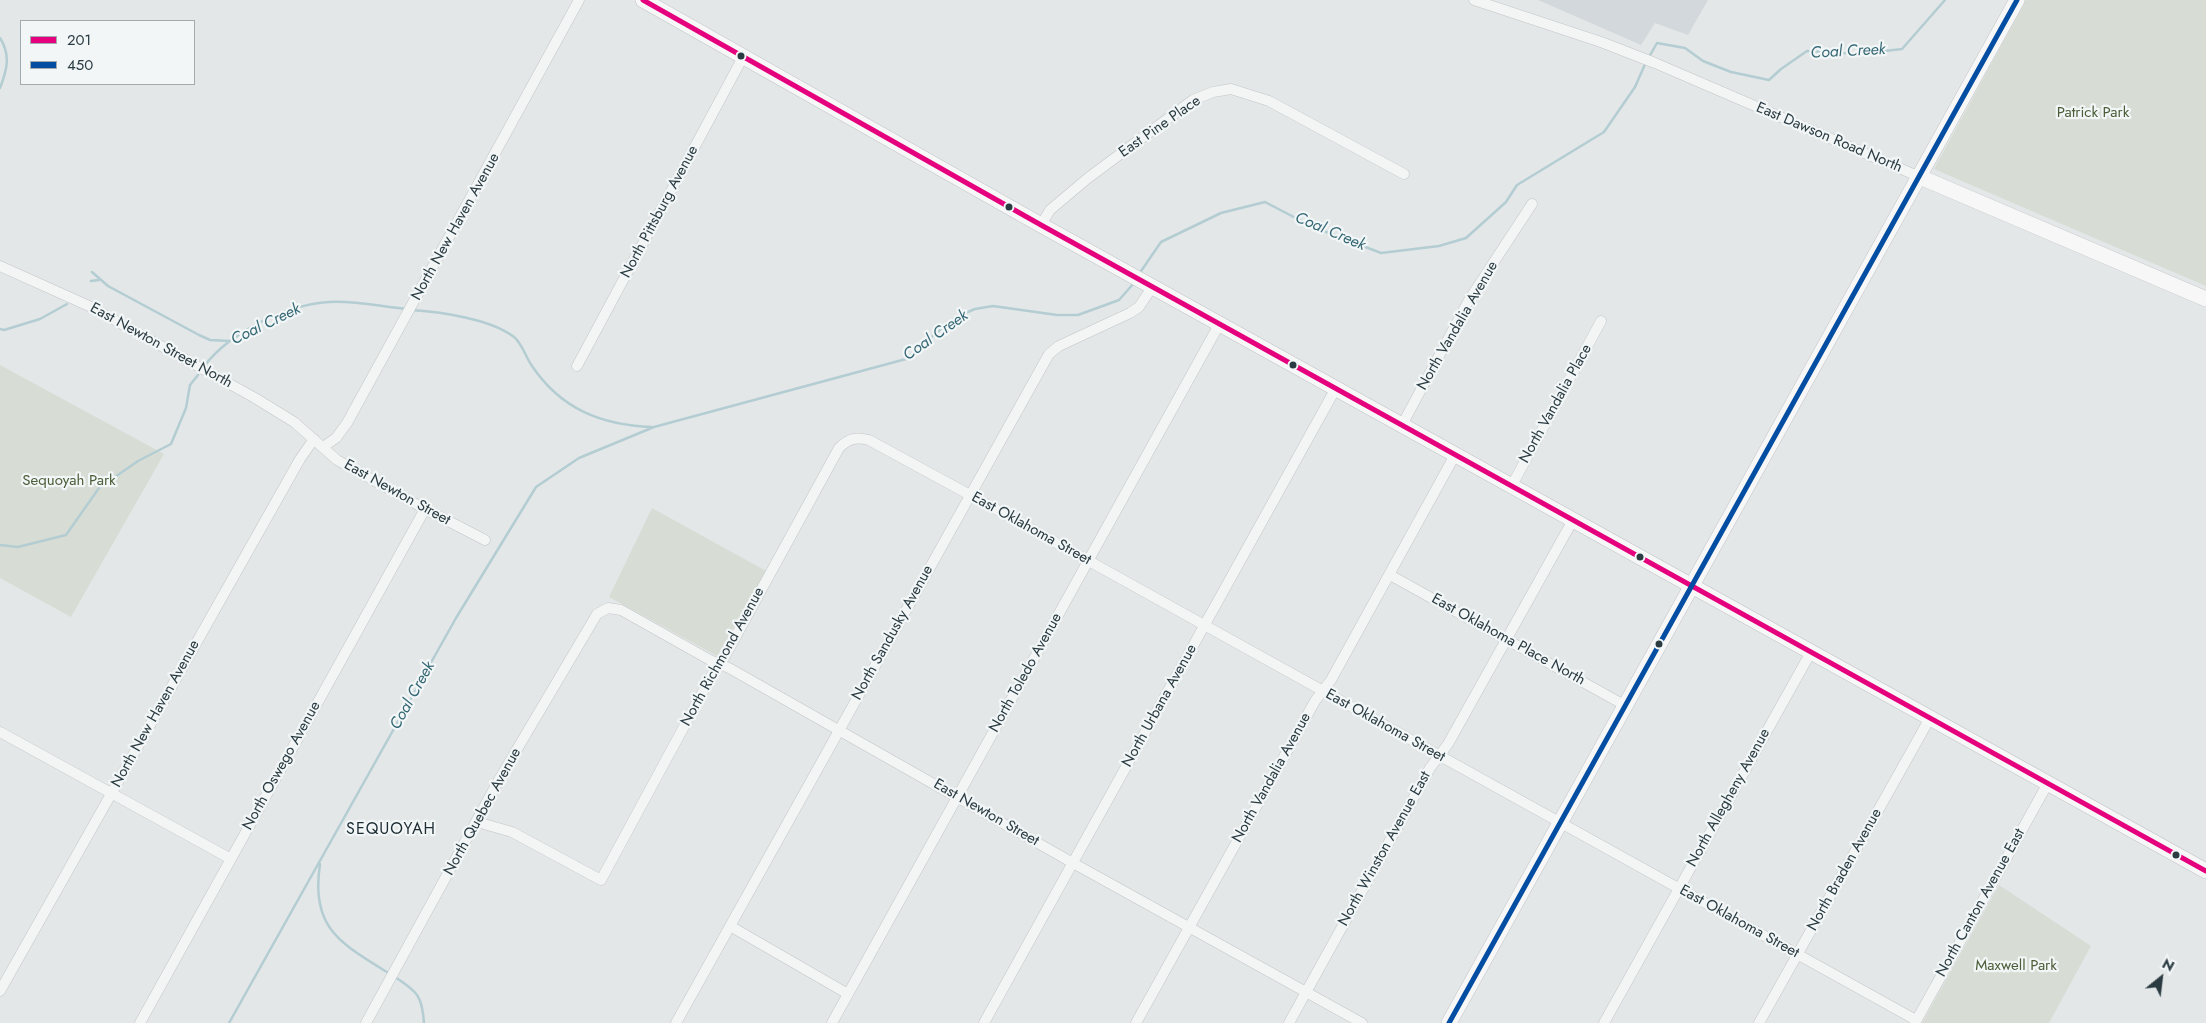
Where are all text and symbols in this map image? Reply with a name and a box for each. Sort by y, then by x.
legend [20,20,195,85]
text: 201 [67,29,91,51]
water label: Coal Creek [1810,40,1886,64]
unlabelled marker [736,51,746,61]
text: 450 [67,54,93,76]
street label: East Pine Place [1116,92,1204,162]
street label: East Dawson Road North [1753,99,1905,177]
park label: Patrick Park [2057,104,2129,122]
street label: North Pittsburg Avenue [617,143,703,281]
street label: North New Haven Avenue [408,150,504,304]
unlabelled marker [1004,202,1014,212]
water label: Coal Creek [1292,209,1368,255]
street label: North Vandalia Avenue [1414,258,1502,394]
street label: East Newton Street North [87,299,235,393]
water label: Coal Creek [228,300,304,350]
water label: Coal Creek [900,307,972,365]
street label: North Vandalia Place [1516,341,1596,467]
unlabelled marker [1288,360,1298,370]
street label: East Newton Street [341,456,453,530]
park label: Sequoyah Park [22,472,116,490]
street label: East Oklahoma Street [968,489,1094,569]
unlabelled marker [1635,552,1645,562]
street label: North Sandusky Avenue [848,562,938,704]
street label: North Richmond Avenue [677,584,769,730]
street label: East Oklahoma Place North [1428,590,1588,690]
street label: North Toledo Avenue [986,610,1066,736]
street label: North New Haven Avenue [108,637,204,791]
unlabelled marker [1654,639,1664,649]
street label: North Urbana Avenue [1119,641,1201,771]
water label: Coal Creek [386,659,440,733]
street label: East Oklahoma Street [1322,686,1448,766]
street label: North Oswego Avenue [239,698,325,834]
street label: North Vandalia Avenue [1229,710,1315,846]
street label: North Allegheny Avenue [1683,726,1775,870]
street label: North Quebec Avenue [440,745,526,879]
street label: North Winston Avenue East [1335,768,1435,930]
street label: East Newton Street [930,775,1042,851]
street label: North Braden Avenue [1804,806,1886,934]
district label: SEQUOYAH [345,820,437,840]
street label: North Canton Avenue East [1933,826,2029,980]
unlabelled marker [2171,850,2181,860]
street label: East Oklahoma Street [1676,882,1802,962]
north arrow [2136,953,2186,1003]
text: N [2159,953,2178,976]
park label: Maxwell Park [1975,957,2057,975]

